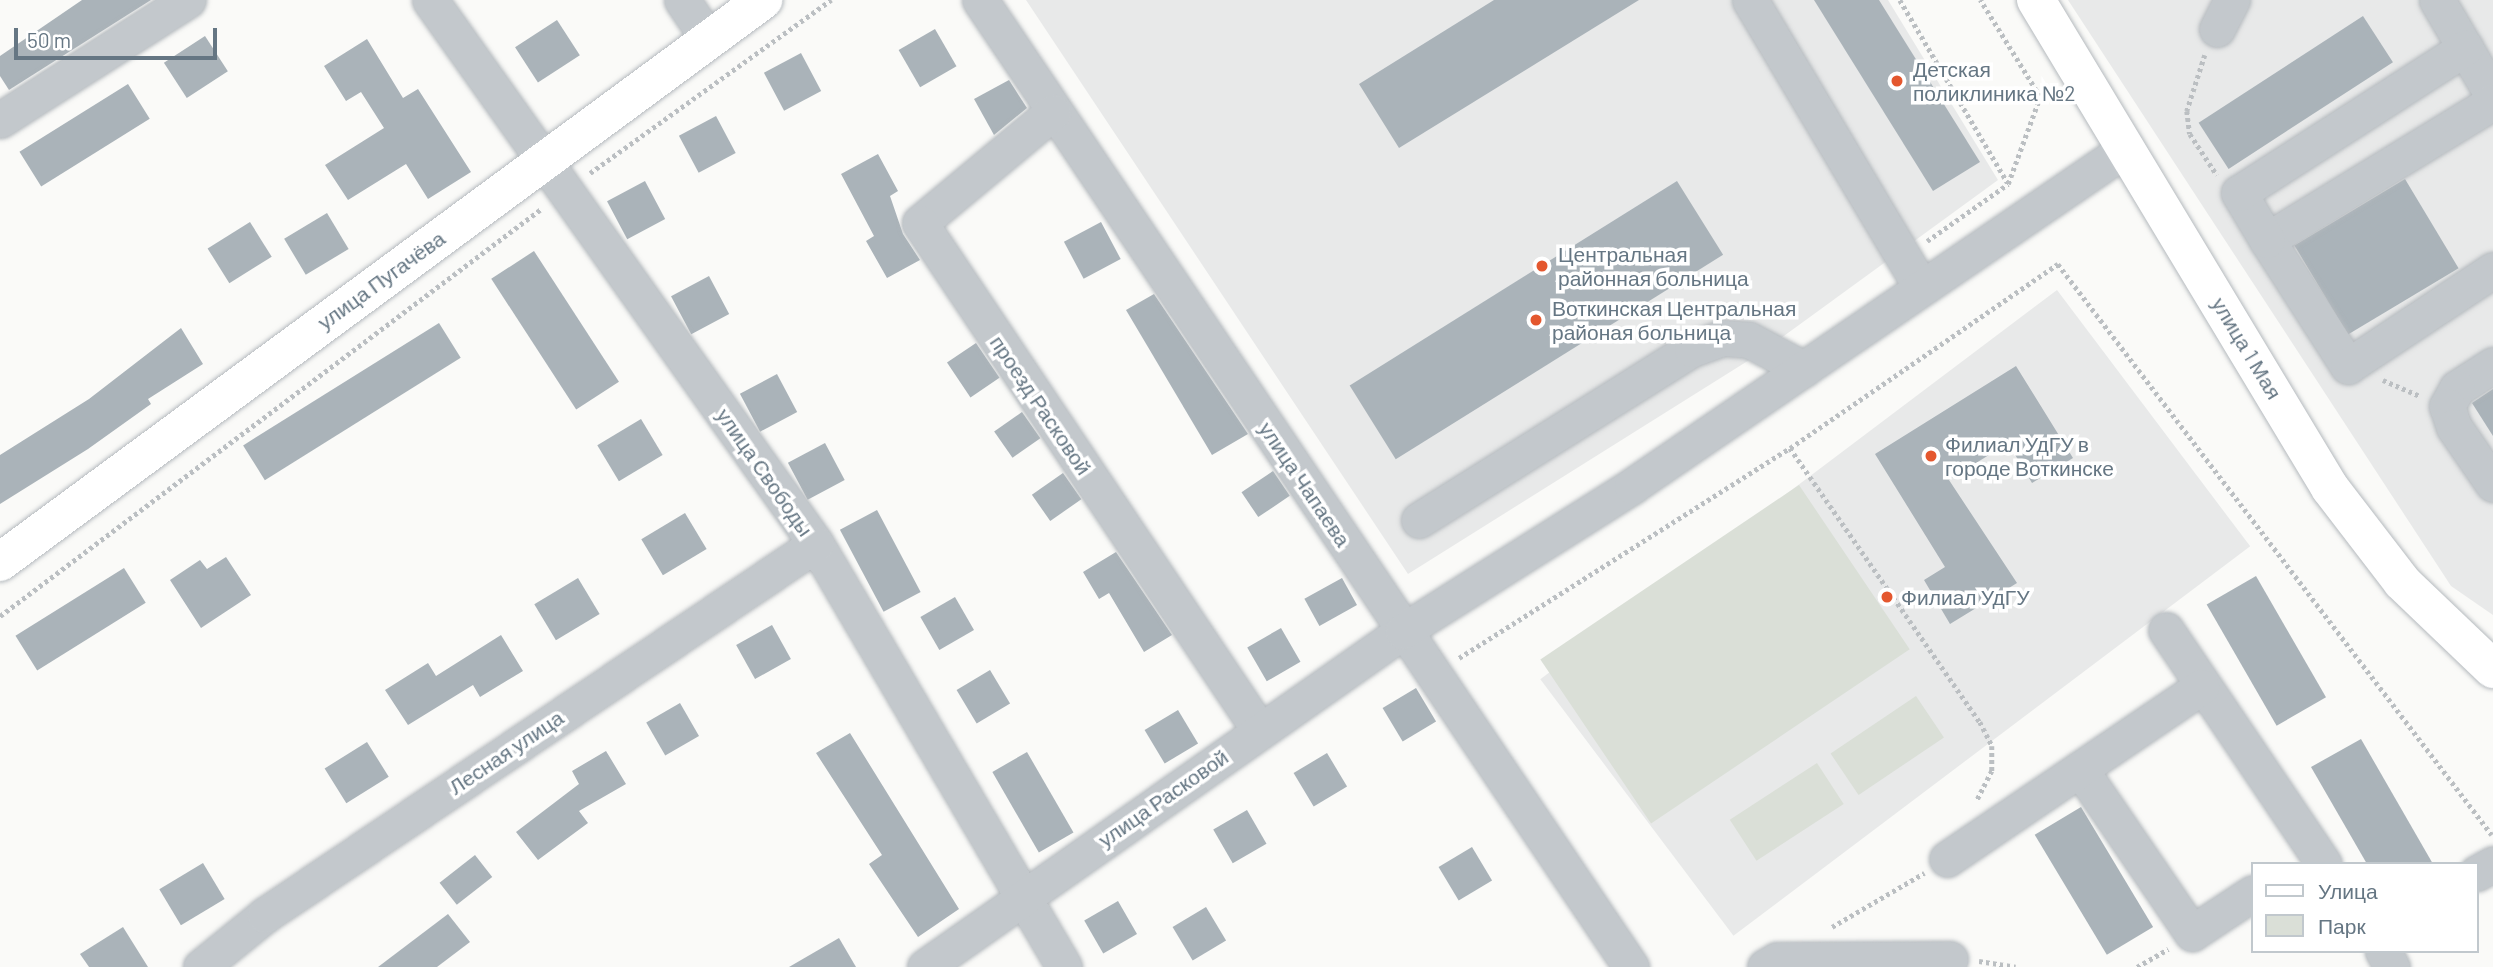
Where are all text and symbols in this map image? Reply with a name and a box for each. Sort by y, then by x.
scale bar [18,14,220,58]
text: 50 m [27,27,71,52]
place label: Детская поликлиника №2 [1913,56,2076,106]
marker: Детская поликлиника №2 [1887,71,1907,91]
street label: улица Пугачёва [312,225,450,335]
place label: Центральная районная больница [1558,241,1749,291]
marker: Центральная районная больница [1532,256,1552,276]
street label: улица 1 Мая [2207,293,2287,403]
place label: Воткинская Центральная районая больница [1552,295,1796,345]
marker: Воткинская Центральная районая больница [1526,310,1546,330]
street label: проезд Расковой [985,331,1097,479]
street label: улица Свободы [712,403,818,541]
street label: улица Чапаева [1254,417,1356,551]
place label: Филиал УдГУ в городе Воткинске [1945,431,2114,481]
marker: Филиал УдГУ в городе Воткинске [1923,448,1939,464]
place label: Филиал УдГУ [1901,584,2029,610]
marker: Филиал УдГУ [1879,589,1895,605]
street label: Лесная улица [444,704,568,800]
street label: улица Расковой [1093,744,1233,852]
legend [2252,862,2479,953]
text: Улица [2318,878,2378,903]
text: Парк [2318,913,2366,938]

